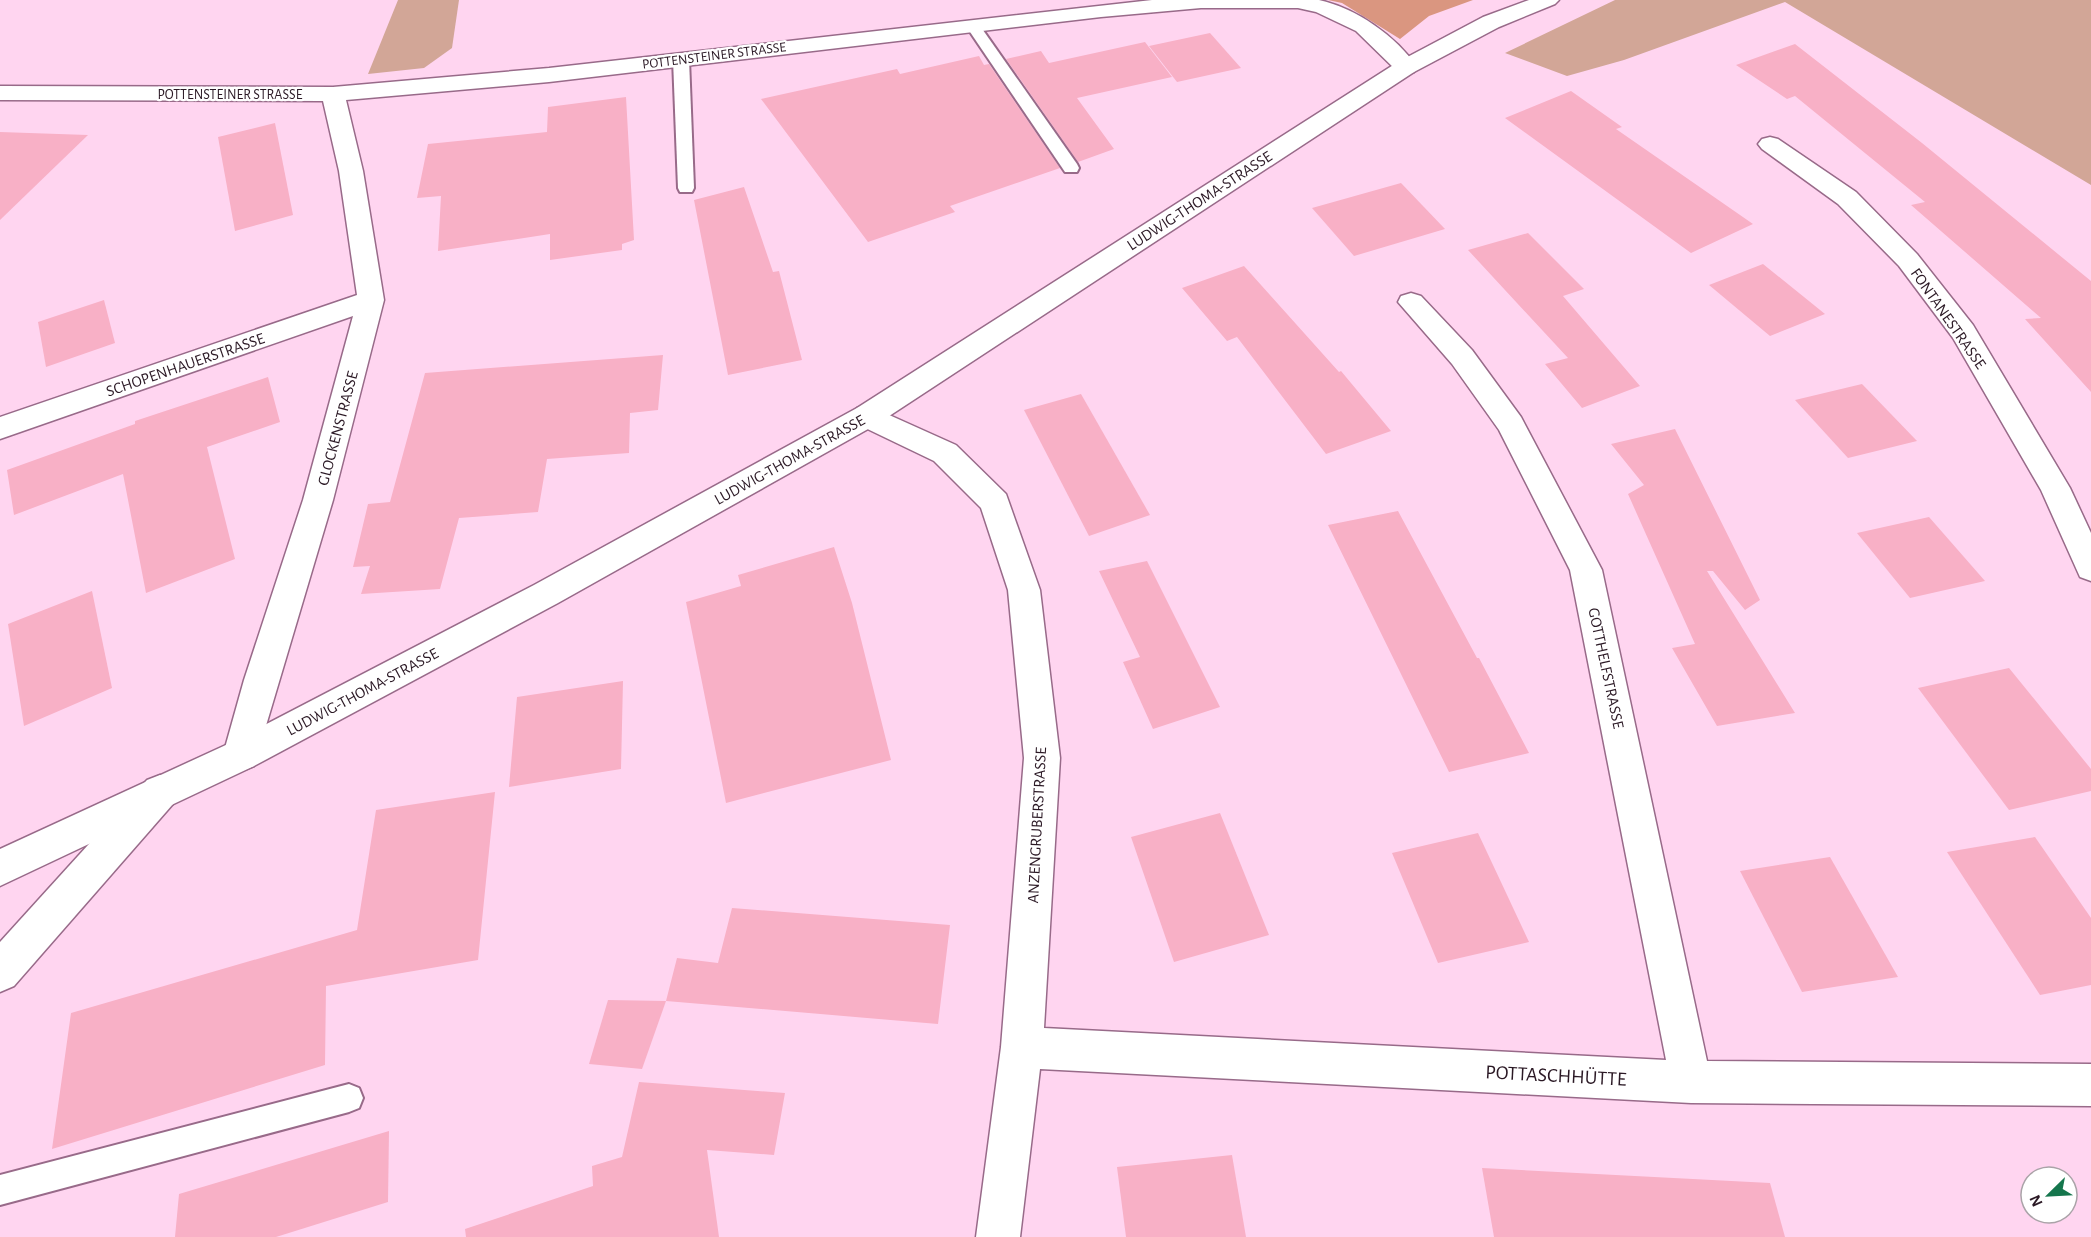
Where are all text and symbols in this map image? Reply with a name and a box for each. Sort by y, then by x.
street label: POTTENSTEINER STRASSE [641,40,787,72]
street label: POTTENSTEINER STRASSE [158,88,303,102]
street label: LUDWIG-THOMA-STRASSE [1124,148,1275,254]
street label: FONTANESTRASSE [1908,265,1989,372]
street label: SCHOPENHAUERSTRASSE [104,330,267,400]
street label: GLOCKENSTRASSE [315,369,361,487]
street label: LUDWIG-THOMA-STRASSE [712,412,868,508]
street label: GOTTHELFSTRASSE [1585,606,1627,730]
street label: LUDWIG-THOMA-STRASSE [284,645,441,739]
street label: ANZENGRUBERSTRASSE [1025,746,1049,904]
street label: POTTASCHHÜTTE [1485,1062,1627,1090]
north arrow [2019,1165,2079,1225]
text: N [2027,1192,2046,1209]

